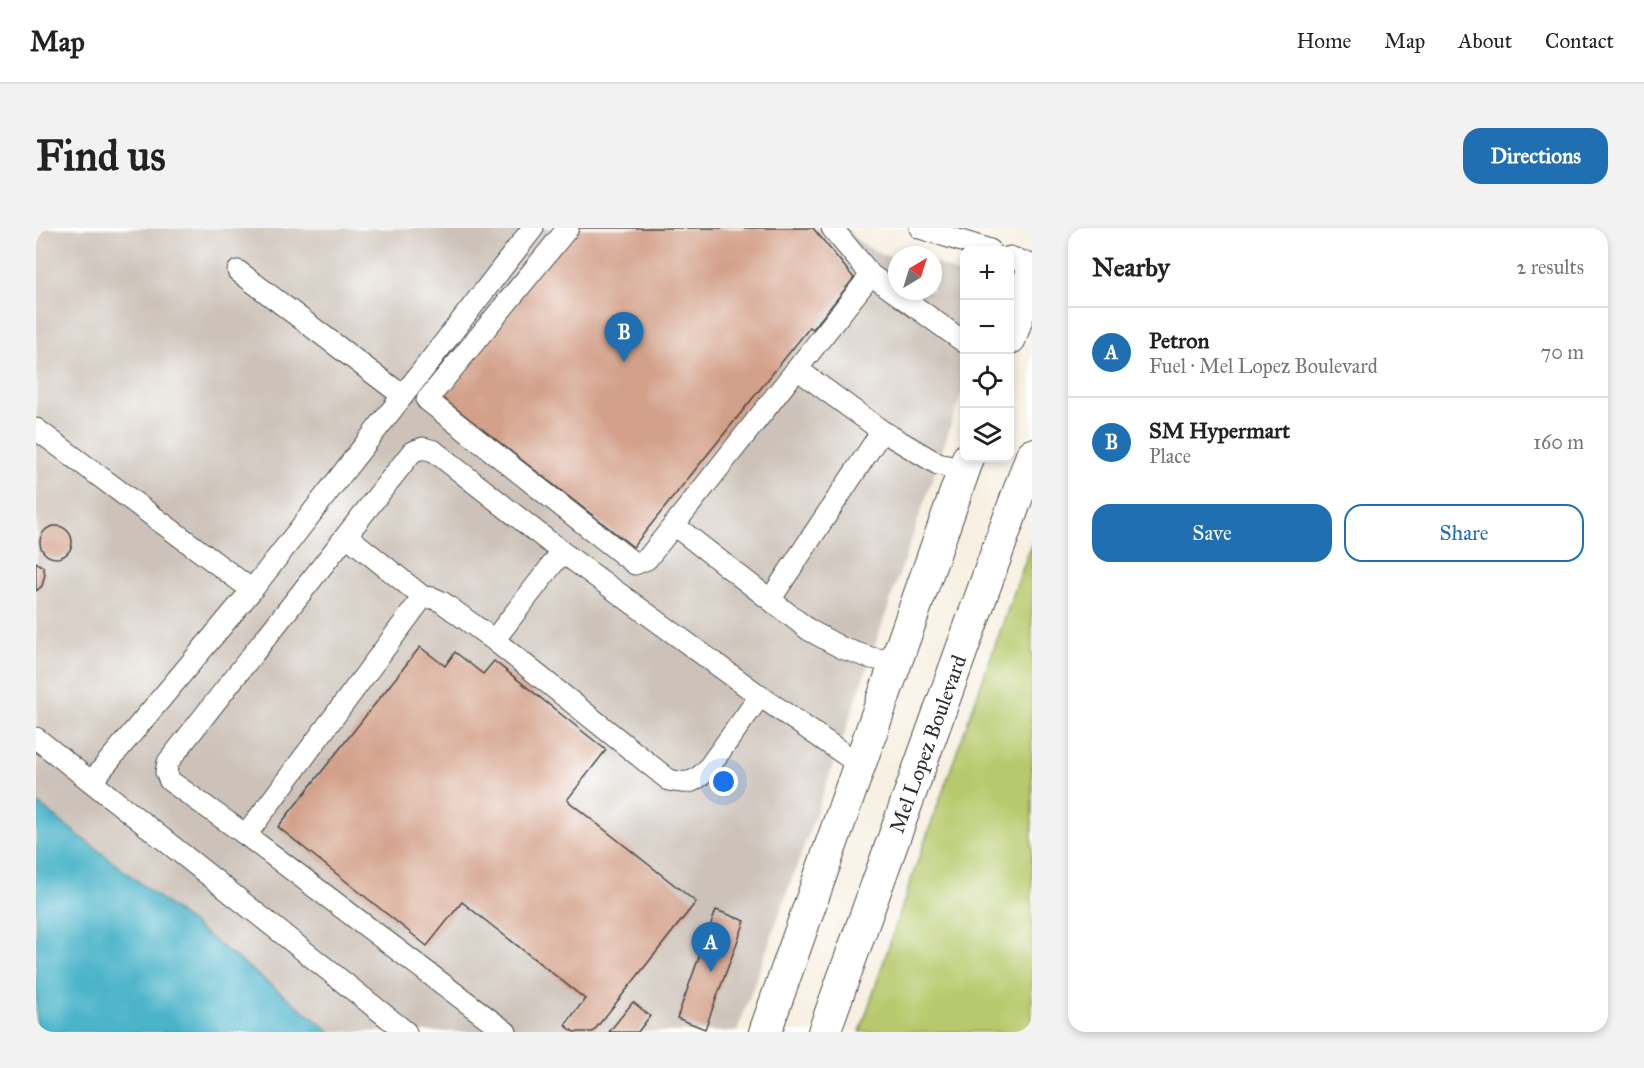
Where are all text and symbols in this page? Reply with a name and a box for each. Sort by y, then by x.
text: Map [30,24,85,59]
text: Home [1296,28,1351,54]
text: Map [1384,28,1425,54]
text: About [1458,28,1512,54]
text: Contact [1545,28,1614,54]
button: Directions [1463,128,1608,184]
text: Find us [36,130,166,182]
north arrow [888,246,942,300]
map controls [960,246,1014,462]
button: + [960,246,1014,300]
text: Nearby [1092,251,1170,283]
text: 2 results [1516,255,1584,279]
button: − [960,300,1014,354]
pin: B [604,312,644,362]
text: Petron [1149,327,1209,354]
text: A [1105,340,1118,364]
text: 70 m [1541,340,1584,364]
button: locate [960,354,1014,408]
text: Fuel · Mel Lopez Boulevard [1149,354,1378,378]
button: layers [960,408,1014,462]
text: SM Hypermart [1149,417,1290,444]
text: B [1105,430,1118,454]
text: 160 m [1533,430,1584,454]
text: Place [1149,444,1191,468]
button: Save [1092,504,1332,562]
button: Share [1344,504,1584,562]
street label: Mel Lopez Boulevard [884,651,972,837]
your location [709,767,738,796]
pin: A [692,922,730,972]

